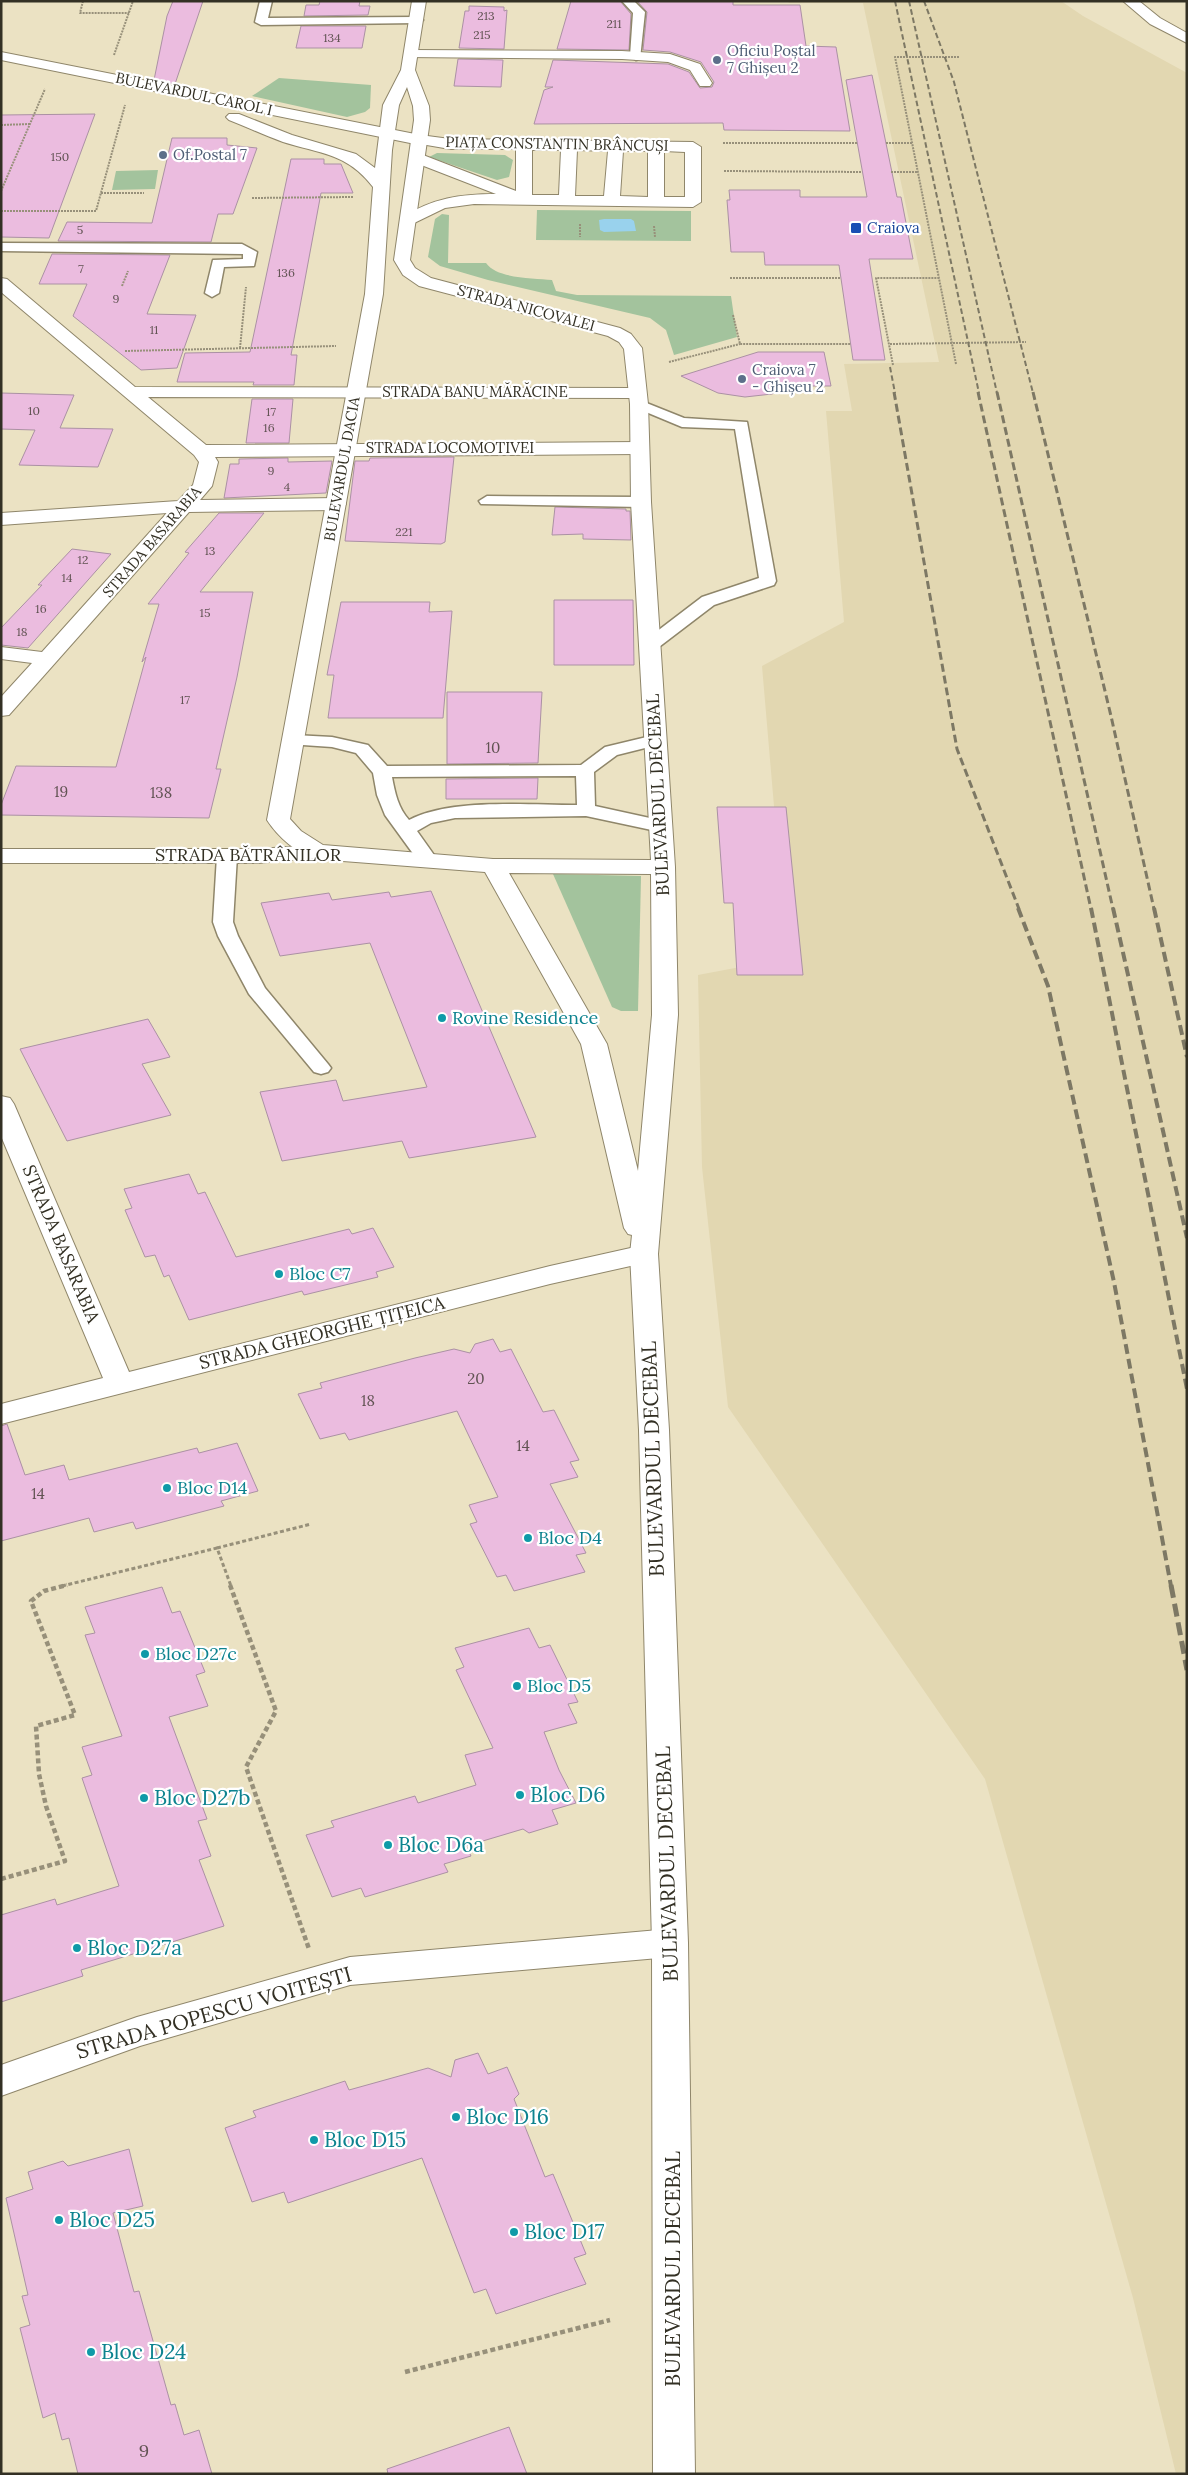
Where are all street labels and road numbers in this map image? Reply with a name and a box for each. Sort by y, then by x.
street label: BULEVARDUL CAROL I [114,68,274,119]
street label: PIAȚA CONSTANTIN BRÂNCUȘI [445,132,669,156]
street label: STRADA NICOVALEI [455,280,597,335]
street label: STRADA BANU MĂRĂCINE [382,382,568,401]
street label: BULEVARDUL DACIA [319,394,364,543]
street label: STRADA LOCOMOTIVEI [366,438,534,457]
street label: STRADA BASARABIA [98,482,206,601]
street label: BULEVARDUL DECEBAL [641,693,674,897]
street label: STRADA BĂTRÂNILOR [155,843,342,866]
street label: STRADA BASARABIA [18,1161,105,1327]
street label: STRADA GHEORGHE ȚIȚEICA [197,1291,448,1374]
street label: BULEVARDUL DECEBAL [635,1341,670,1577]
street label: BULEVARDUL DECEBAL [649,1746,684,1982]
street label: STRADA POPESCU VOITEȘTI [73,1960,355,2065]
street label: BULEVARDUL DECEBAL [659,2151,686,2387]

